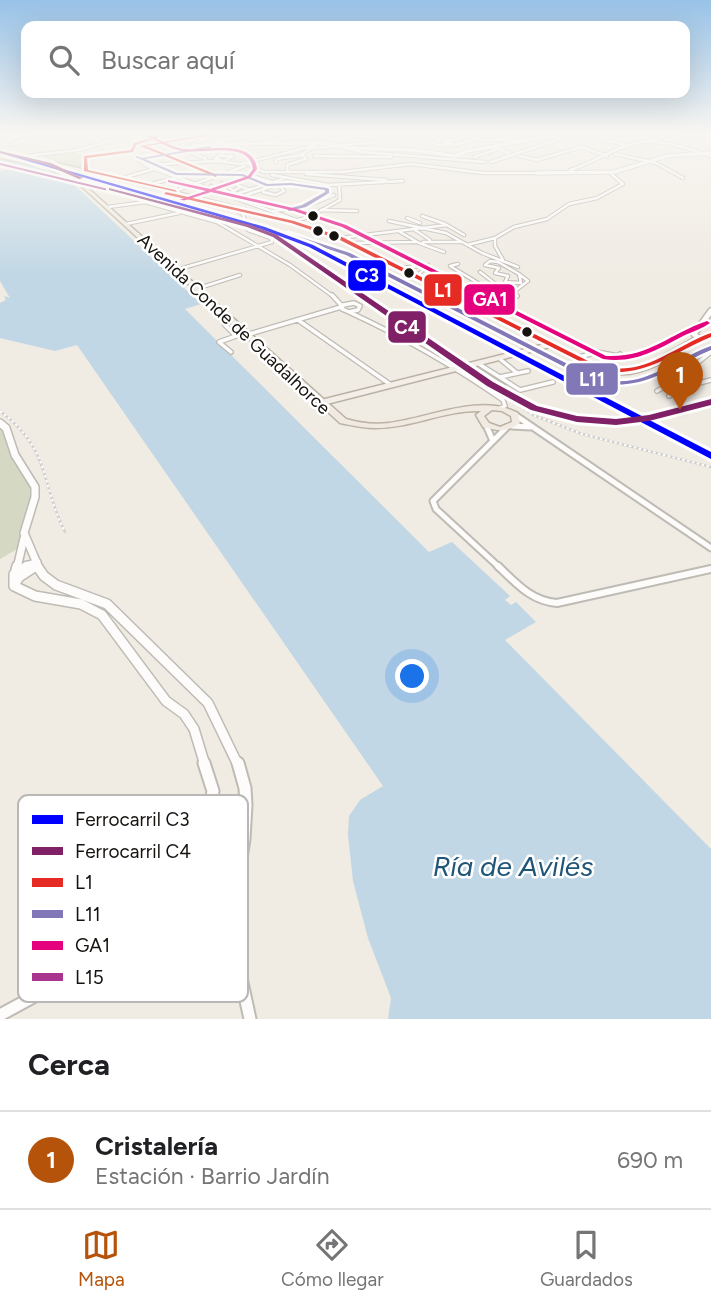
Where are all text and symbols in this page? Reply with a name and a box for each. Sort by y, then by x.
search box [21,21,690,98]
icon: search [45,41,83,79]
text: Buscar aquí [101,44,235,76]
unlabelled marker [306,209,320,223]
unlabelled marker [311,224,325,238]
street label: Avenida Conde de Guadalhorce [133,229,335,419]
unlabelled marker [327,229,341,243]
line badge: C3 [347,259,387,292]
text: C3 [355,264,379,287]
unlabelled marker [402,266,416,280]
line badge: L1 [423,273,463,307]
text: L1 [434,279,452,302]
line badge: GA1 [463,283,516,316]
text: GA1 [472,288,508,311]
line badge: C4 [387,310,427,344]
text: C4 [394,316,420,339]
unlabelled marker [520,325,534,339]
pin: 1 [657,352,703,410]
line badge: L11 [565,362,619,396]
text: L11 [579,368,605,391]
your location [395,659,429,693]
legend [18,795,248,1002]
text: Ferrocarril C3 [75,808,190,831]
text: Ferrocarril C4 [75,840,191,863]
water label: Ría de Avilés [433,849,593,883]
text: L1 [75,871,93,894]
text: L11 [75,903,101,926]
text: GA1 [75,934,110,957]
text: L15 [75,966,104,989]
text: Cerca [28,1046,110,1083]
text: Cristalería [95,1130,218,1162]
text: 1 [46,1146,56,1174]
text: 690 m [617,1146,683,1174]
text: Estación · Barrio Jardín [95,1162,330,1190]
tab: Mapa [78,1226,125,1291]
tab: Cómo llegar [281,1226,384,1291]
tab: Guardados [540,1226,633,1291]

